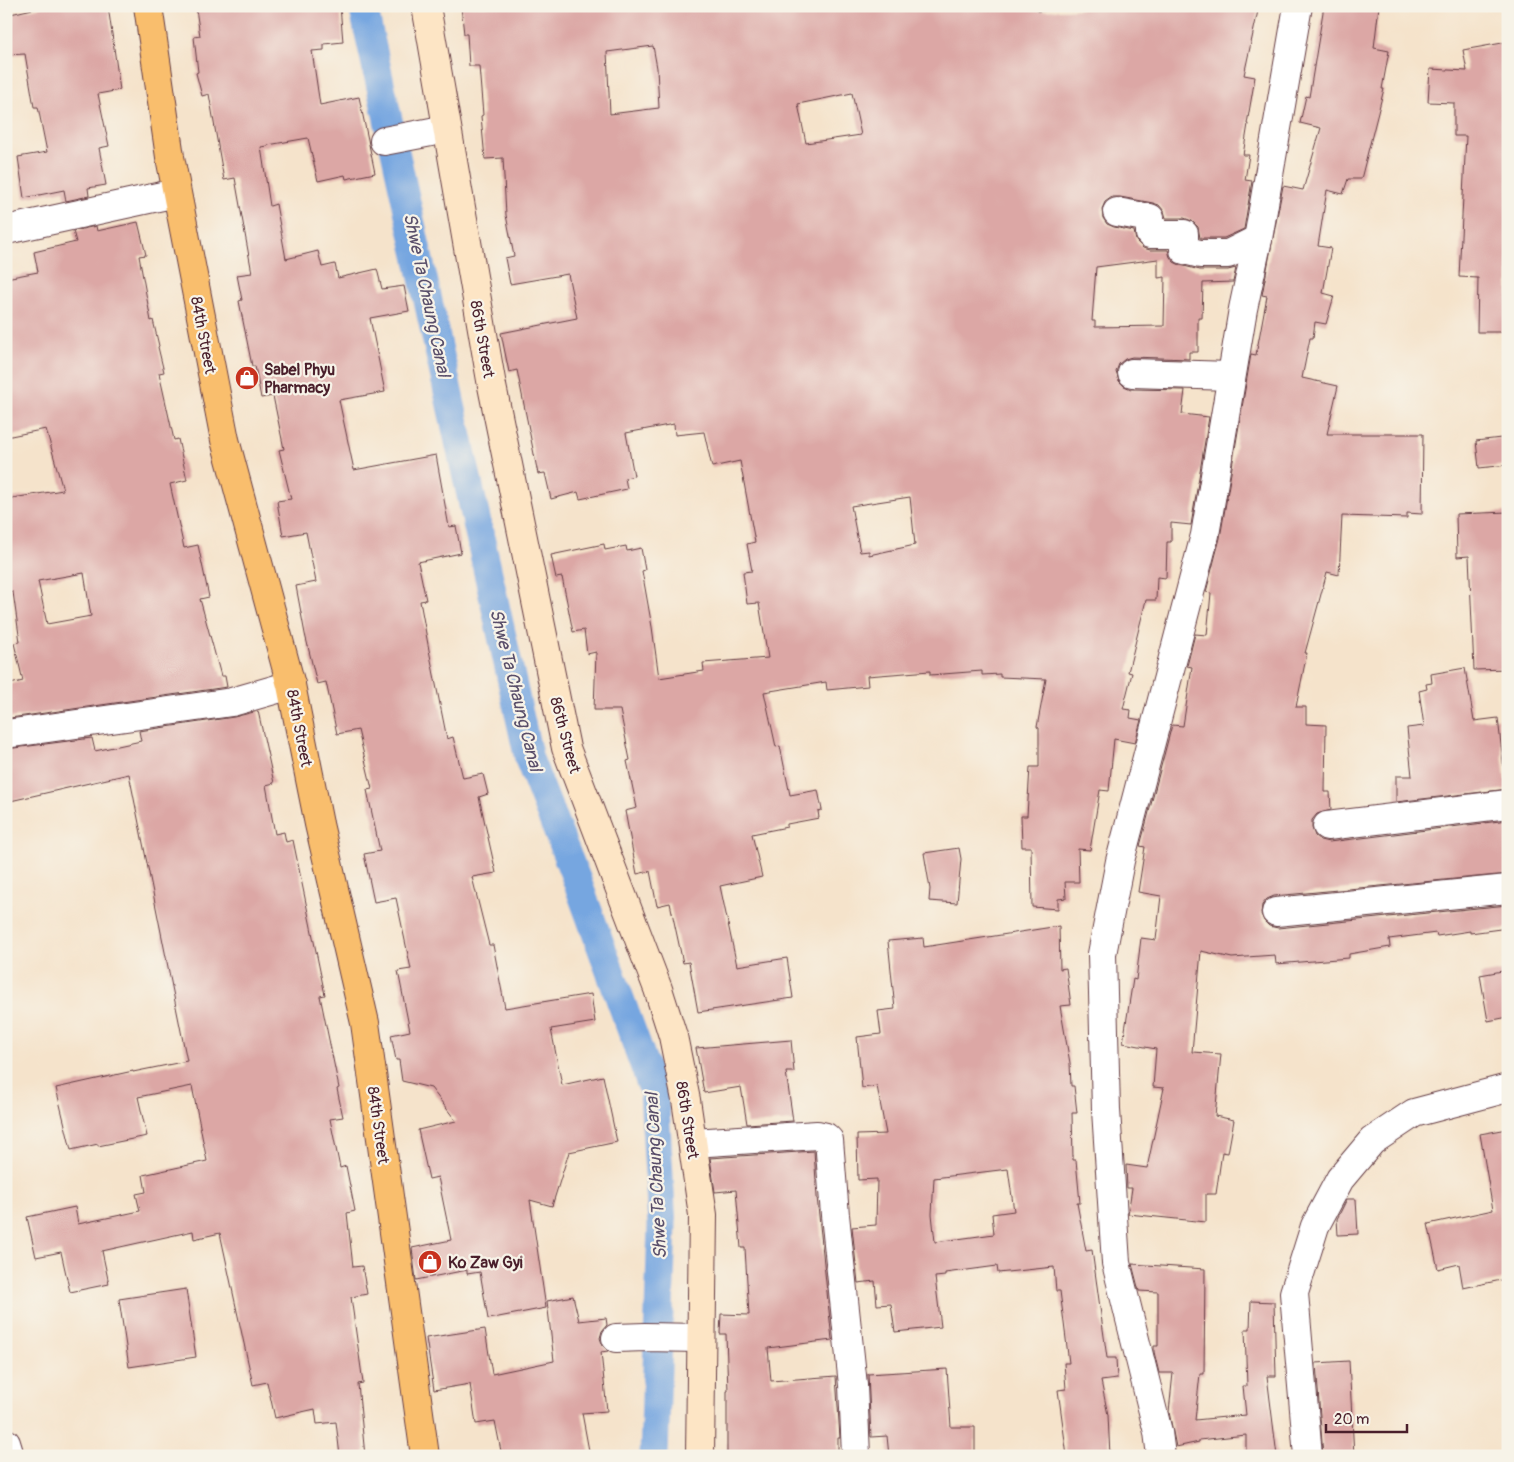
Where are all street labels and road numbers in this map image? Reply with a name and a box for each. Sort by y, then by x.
street label: 84th Street [186,295,220,376]
street label: 86th Street [465,299,499,380]
street label: 84th Street [282,688,316,769]
street label: 86th Street [545,695,585,776]
street label: 86th Street [671,1080,703,1161]
street label: 84th Street [363,1085,393,1166]

